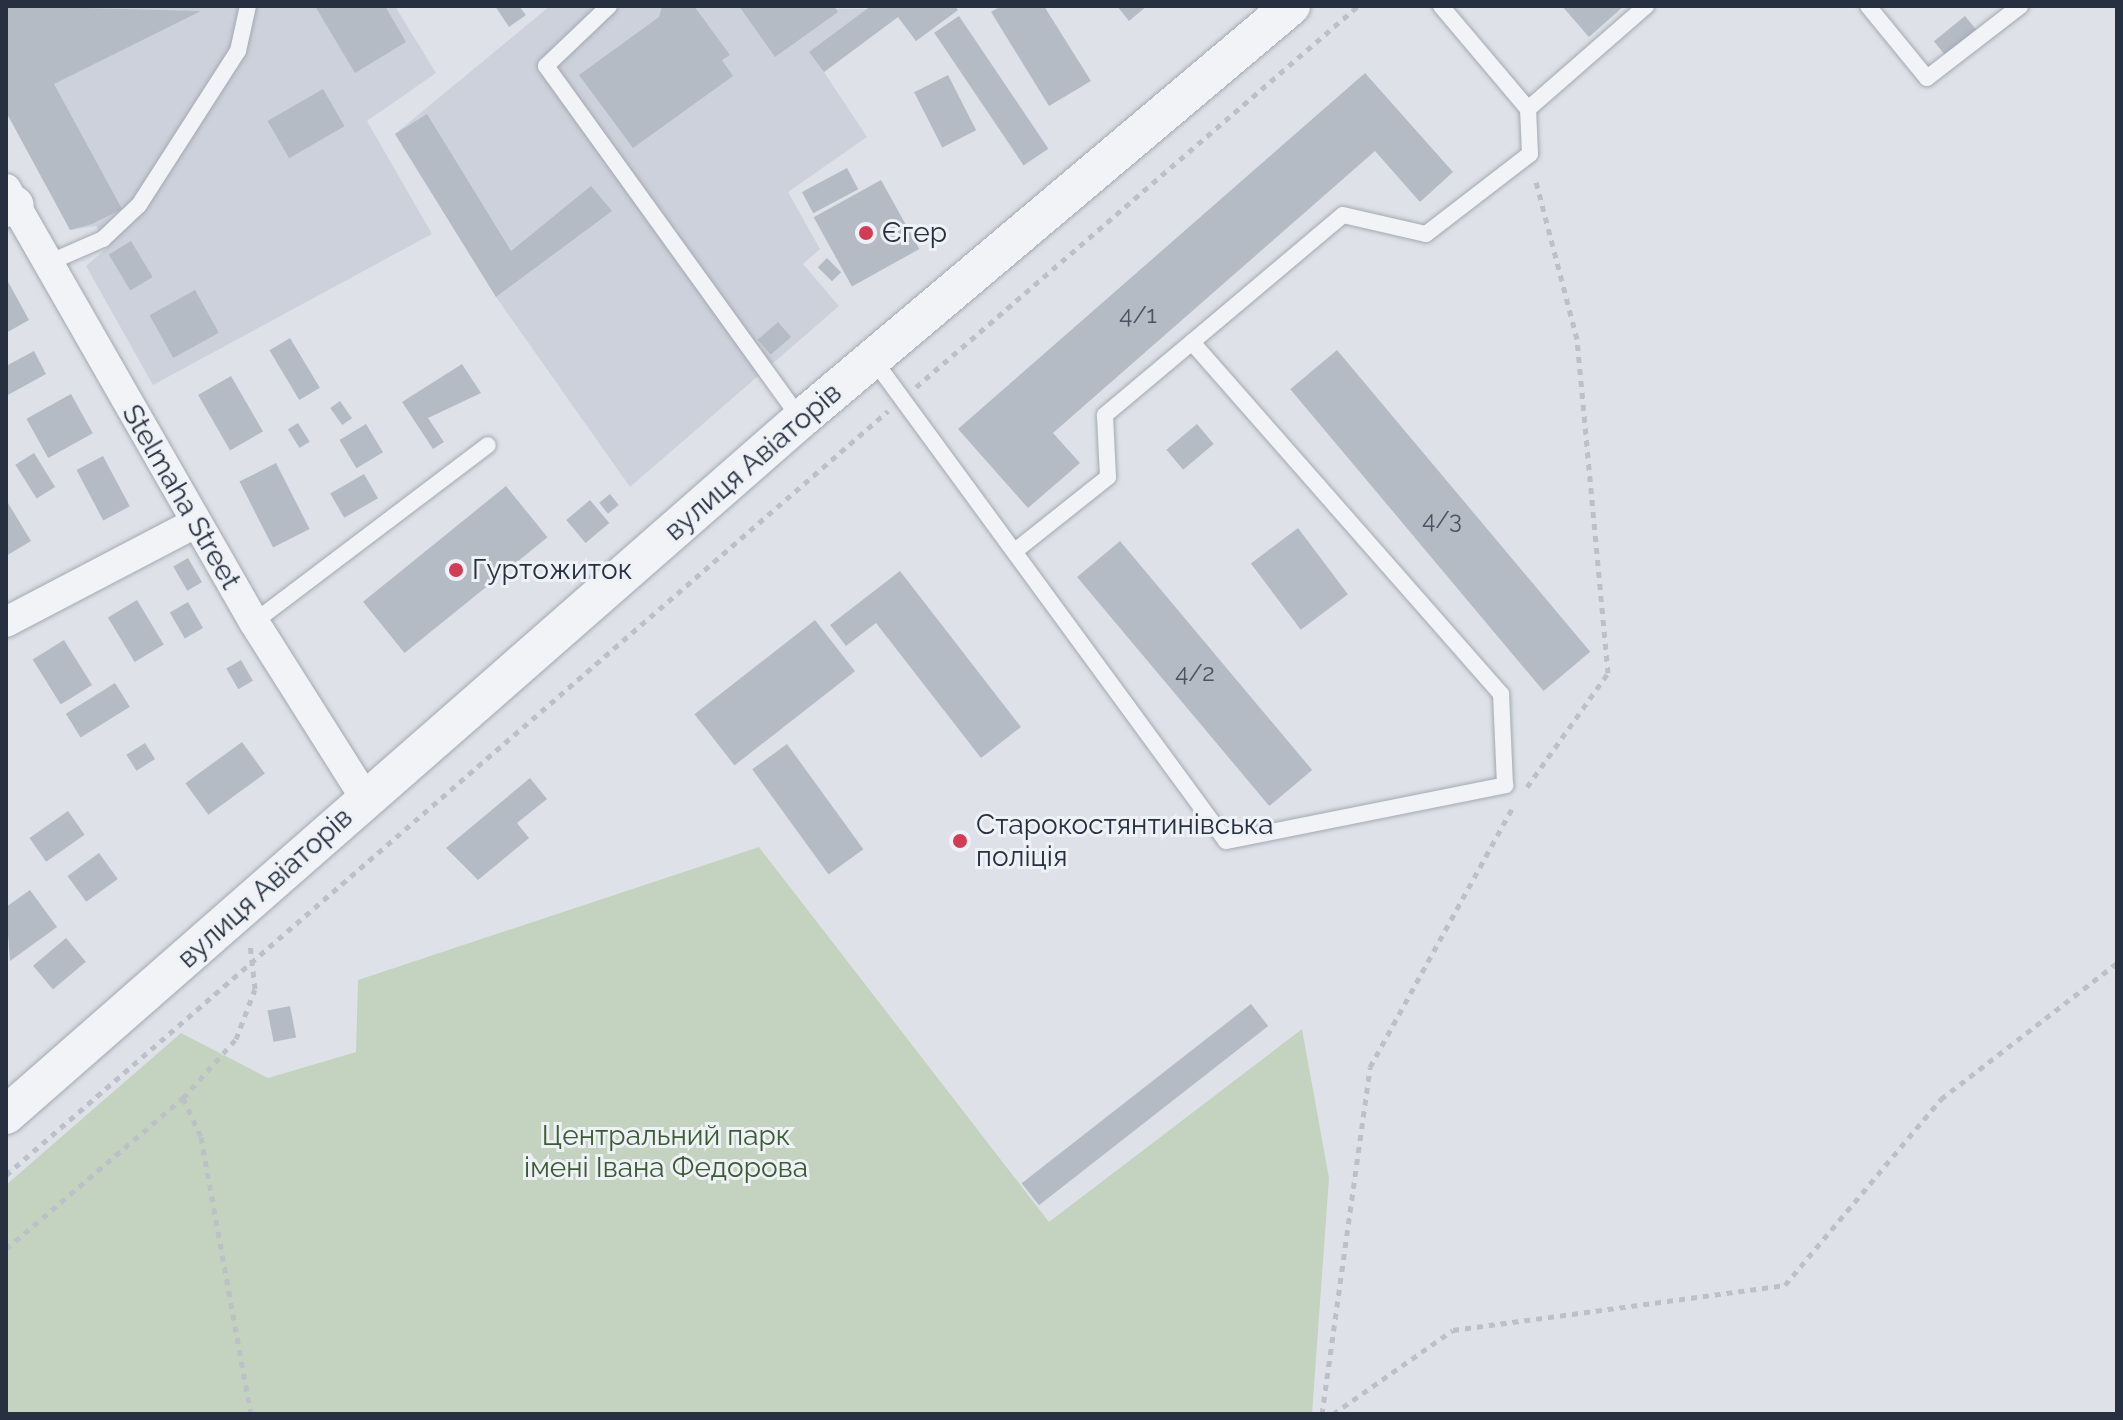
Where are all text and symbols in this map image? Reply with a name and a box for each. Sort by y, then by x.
place label: Єгер [882,216,947,250]
marker: Єгер [857,224,875,242]
house number: 4/1 [1119,301,1157,329]
street label: вулиця Авіаторів [657,376,849,548]
street label: Stelmaha Street [115,399,247,595]
house number: 4/3 [1422,506,1462,534]
place label: Гуртожиток [472,553,632,587]
marker: Гуртожиток [447,561,465,579]
house number: 4/2 [1175,659,1215,687]
street label: вулиця Авіаторів [171,801,359,975]
place label: Старокостянтинівська поліція [976,808,1274,874]
marker: Старокостянтинівська поліція [951,832,969,850]
park label: Центральний парк імені Івана Федорова [524,1119,808,1185]

